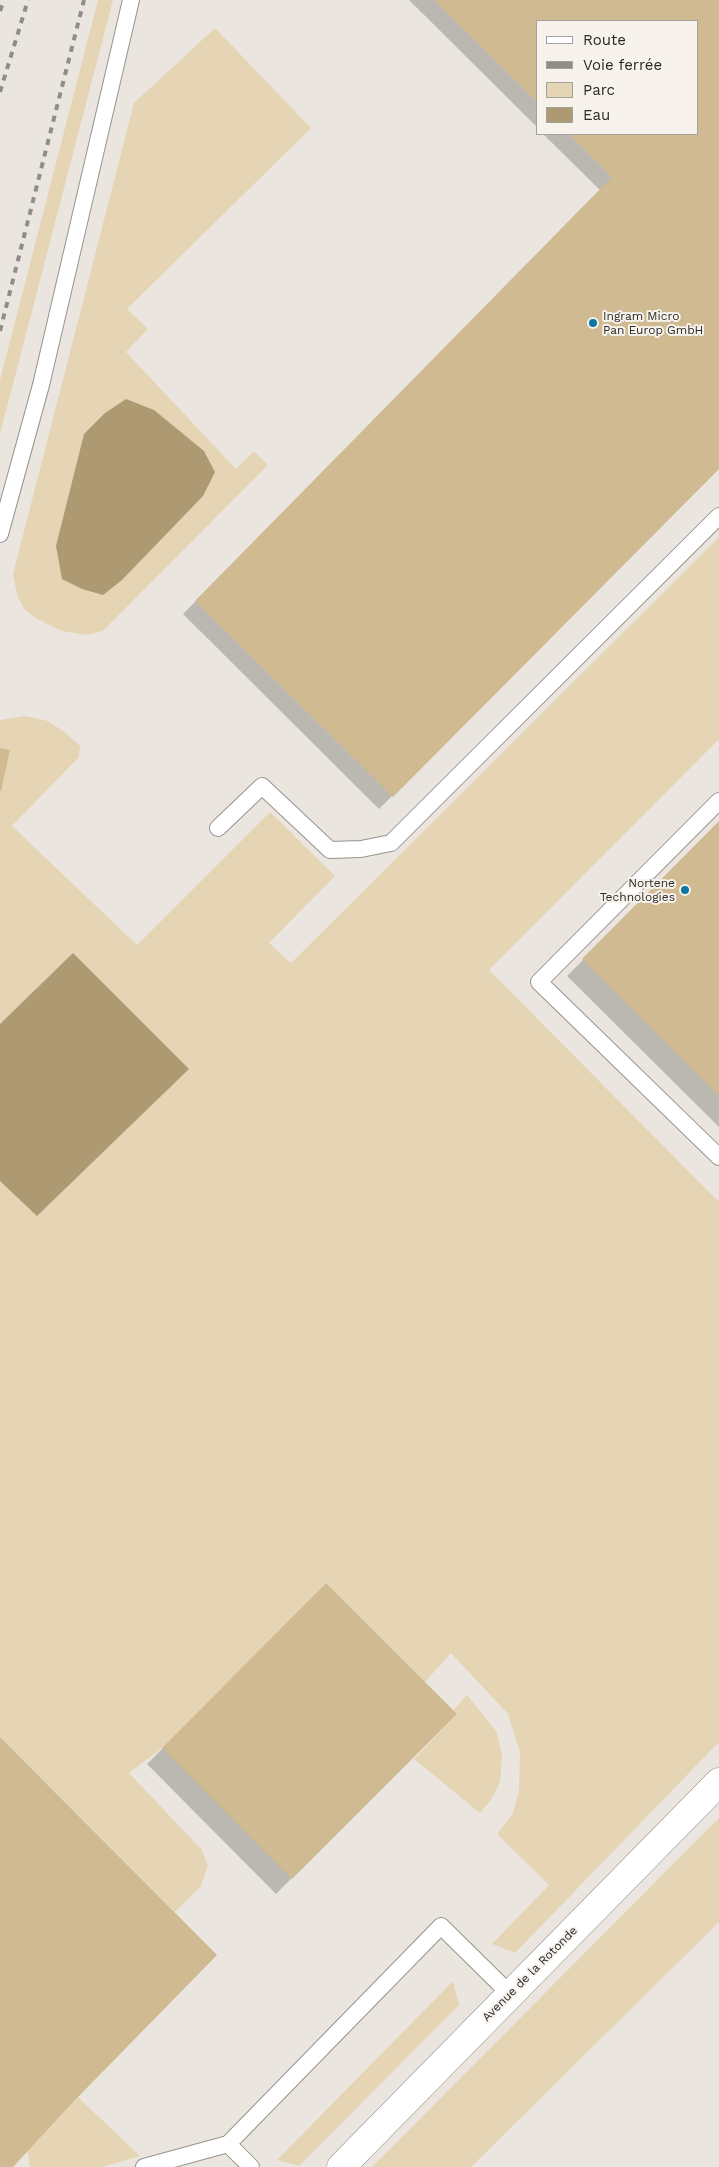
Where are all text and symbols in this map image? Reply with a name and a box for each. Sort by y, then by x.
legend [536,20,699,135]
text: Route [583,31,626,49]
text: Voie ferrée [583,56,662,74]
text: Parc [583,81,615,99]
text: Eau [583,106,610,124]
place label: Ingram Micro Pan Europ GmbH [603,309,703,337]
marker: Ingram Micro Pan Europ GmbH [587,317,599,329]
place label: Nortene Technologies [600,876,675,904]
marker: Nortene Technologies [679,884,691,896]
street label: Avenue de la Rotonde [479,1923,581,2025]

